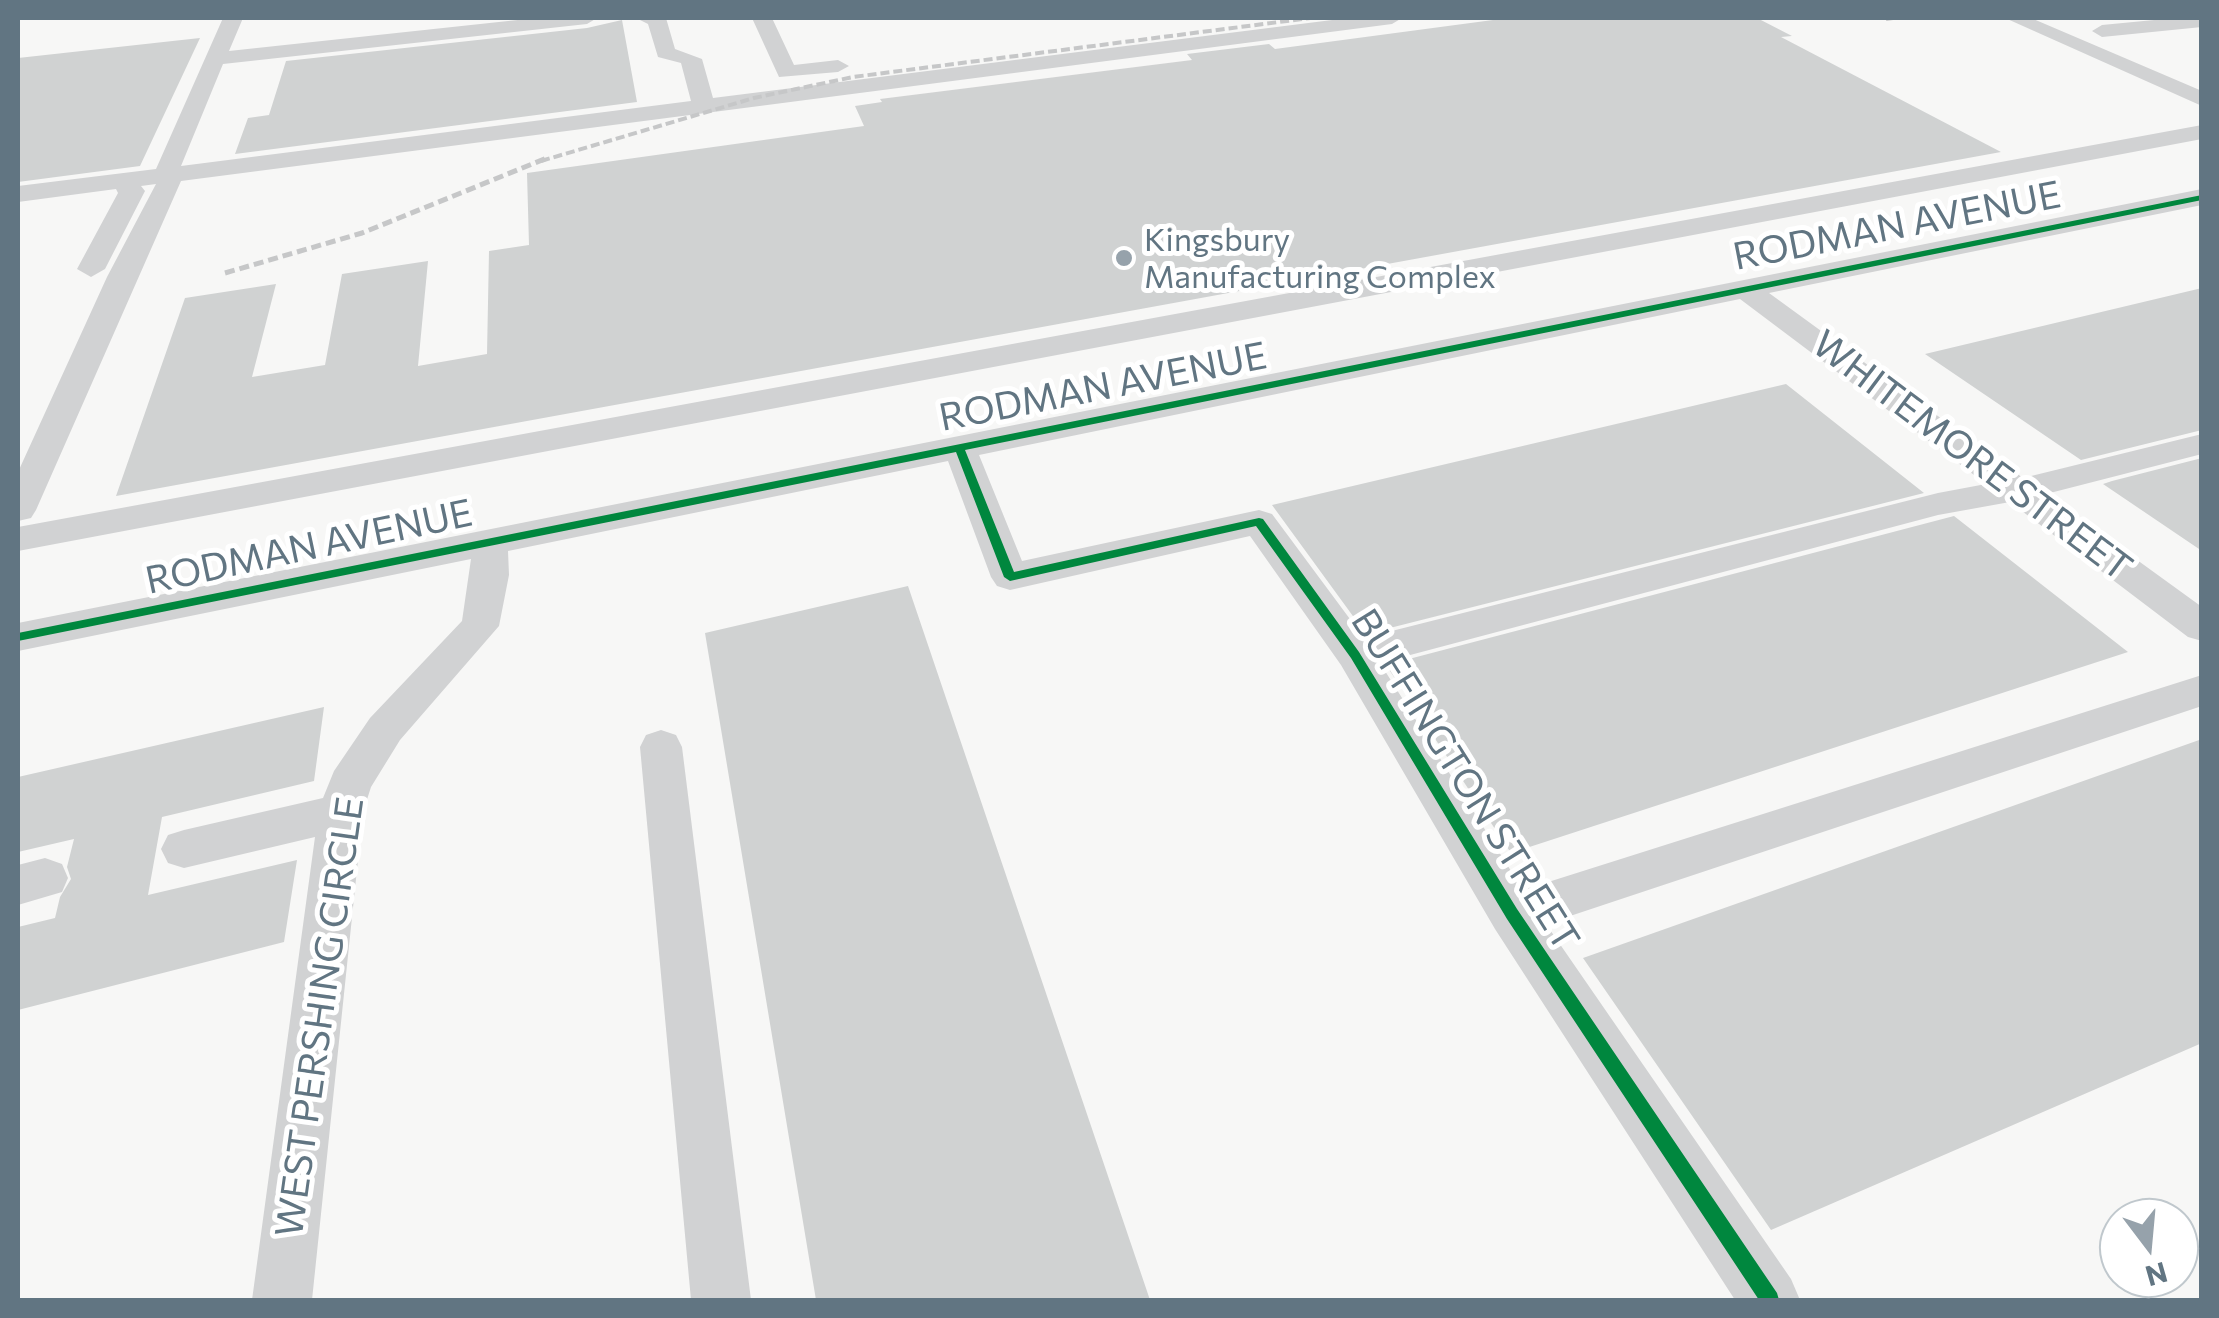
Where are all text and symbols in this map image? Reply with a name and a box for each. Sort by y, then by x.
street label: RODMAN AVENUE [1729,172,2065,280]
place label: Kingsbury Manufacturing Complex [1144,221,1496,296]
marker: Kingsbury Manufacturing Complex [1113,247,1135,269]
street label: WHITEMORE STREET [1803,321,2141,591]
street label: RODMAN AVENUE [935,333,1271,441]
street label: RODMAN AVENUE [142,490,476,604]
street label: BUFFINGTON STREET [1341,601,1589,959]
street label: WEST PERSHING CIRCLE [267,794,373,1240]
north arrow [2099,1198,2199,1298]
text: N [2142,1256,2171,1294]

